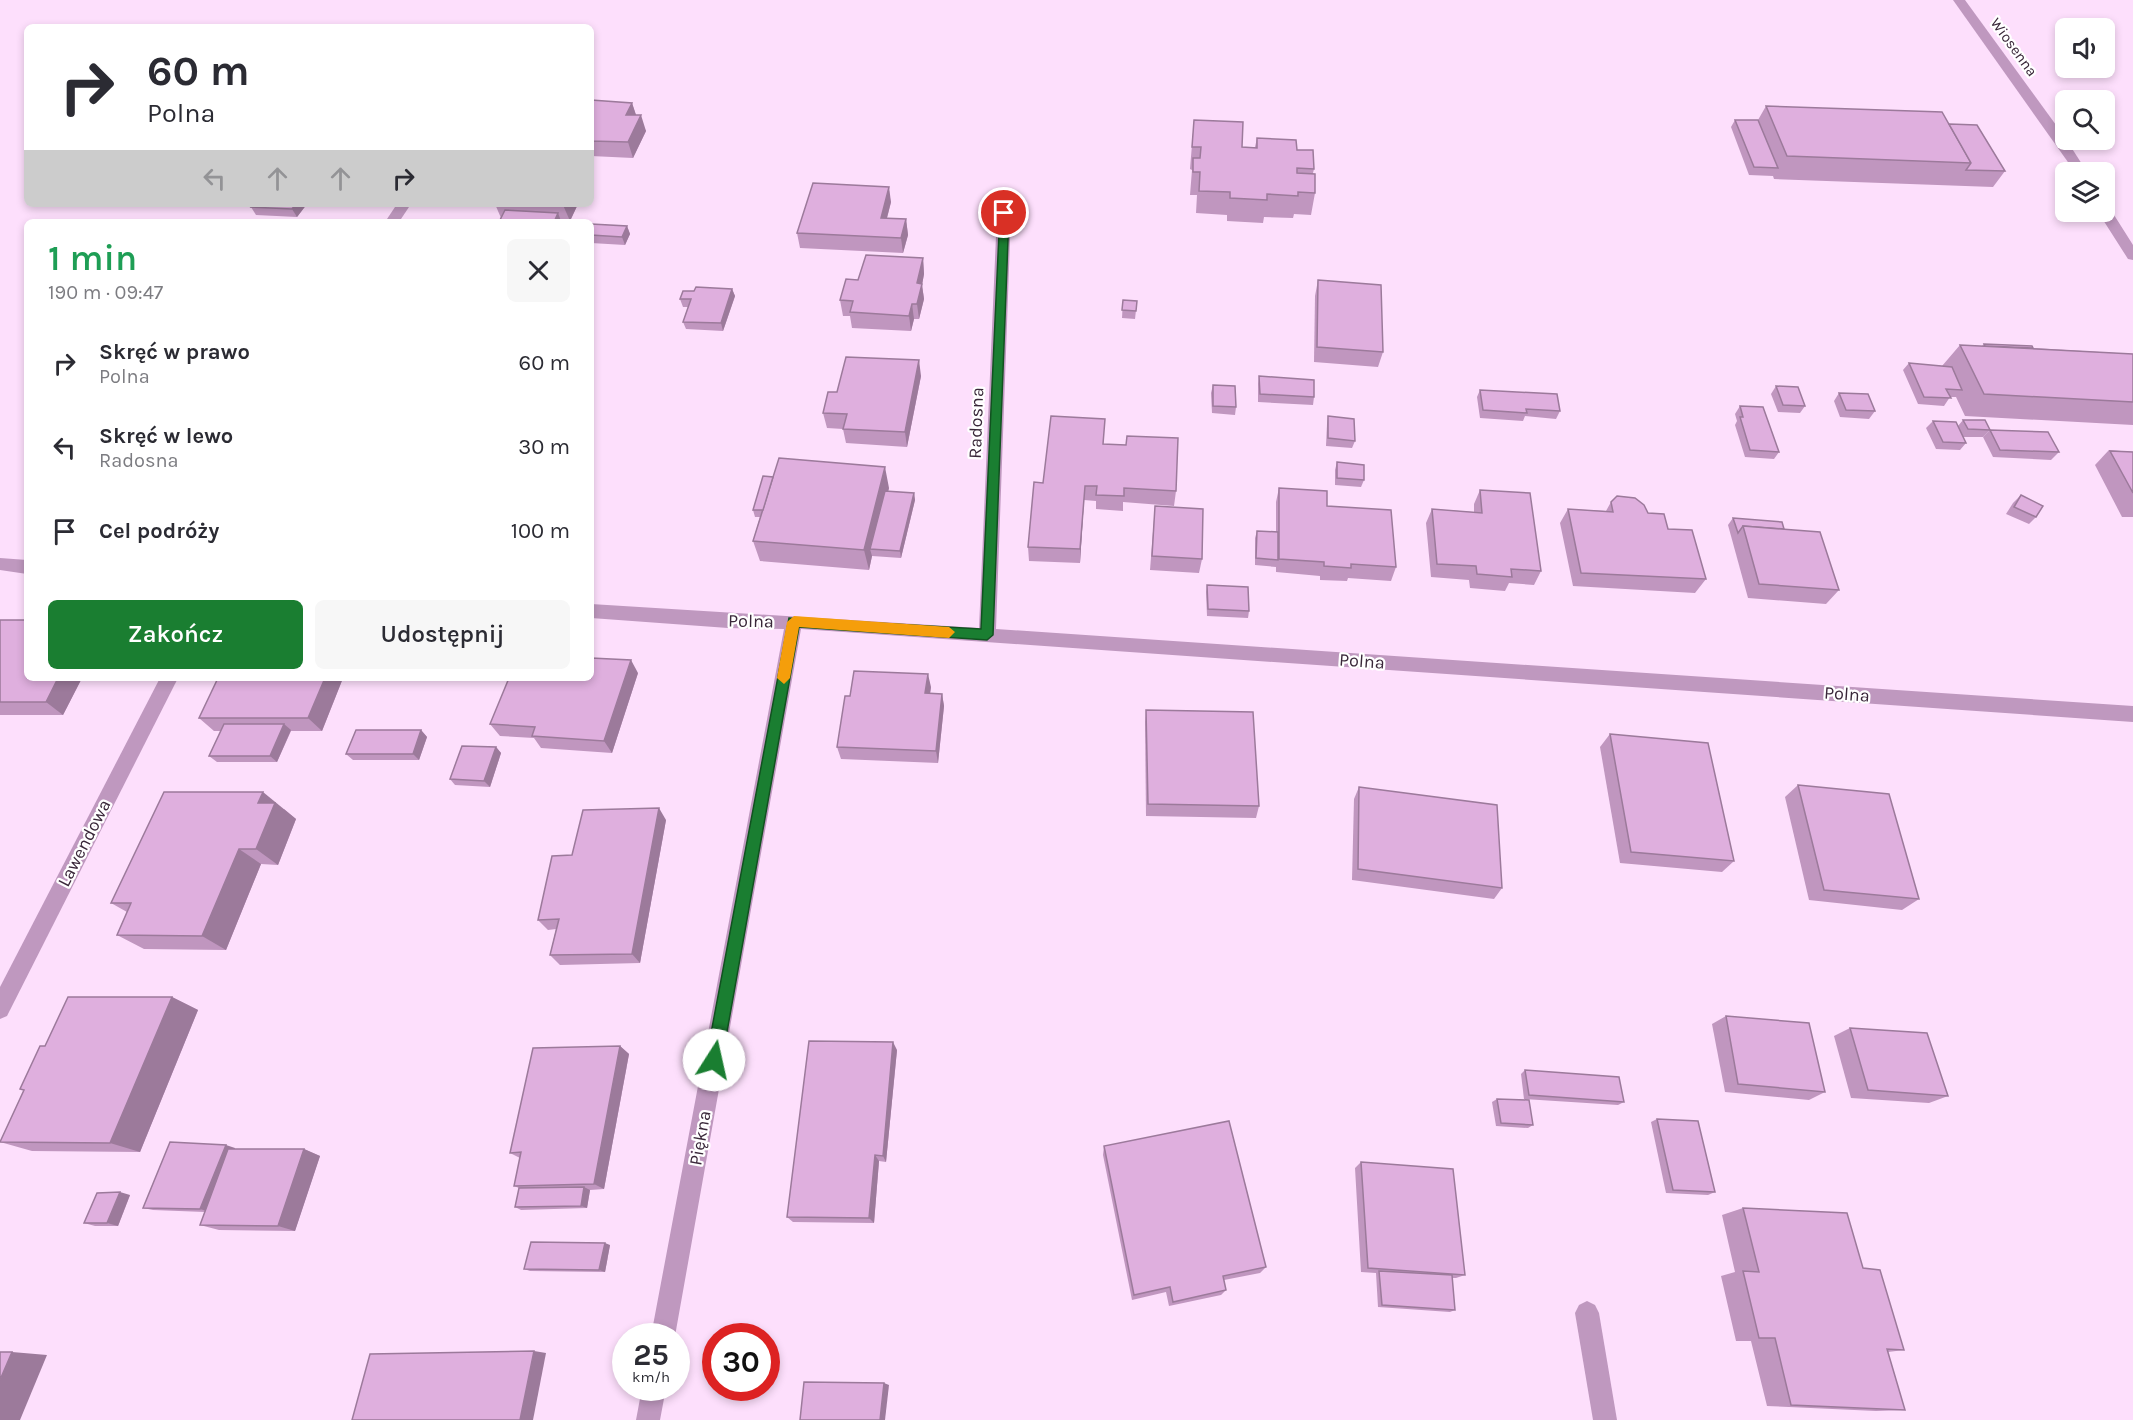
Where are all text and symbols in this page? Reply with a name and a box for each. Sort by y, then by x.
street label: Wiosenna [1987,14,2041,80]
map controls [2055,18,2115,222]
button: sound [2055,18,2115,78]
text: 60 m [147,46,250,96]
icon: right [48,48,126,126]
button: search [2055,90,2115,150]
text: Polna [147,97,215,129]
icon: left [198,162,231,195]
icon: ahead [261,162,294,195]
icon: ahead [324,162,357,195]
icon: right [387,162,420,195]
button: layers [2055,162,2115,222]
pin [978,187,1029,238]
icon: arrive [987,196,1020,229]
text: 1 min [48,237,137,279]
button: close [507,239,570,302]
text: 190 m · 09:47 [48,281,163,304]
text: Skręć w prawo [99,339,250,365]
icon: right [48,347,81,380]
text: 60 m [519,350,570,376]
text: Polna [99,365,150,388]
street label: Radosna [964,387,988,459]
text: Skręć w lewo [99,423,233,449]
icon: left [48,431,81,464]
text: 30 m [518,434,570,460]
text: Radosna [99,449,179,472]
icon: arrive [48,515,81,548]
text: Cel podróży [99,518,219,544]
text: 100 m [511,518,570,544]
button: Zakończ [48,600,303,669]
button: Udostępnij [315,600,570,669]
street label: Polna [728,610,774,632]
street label: Polna [1338,648,1386,674]
street label: Polna [1823,681,1871,707]
street label: Lawendowa [53,796,115,890]
position arrow [682,1028,746,1092]
street label: Piękna [684,1109,716,1167]
speed limit sign: 30 [702,1323,780,1401]
text: 25 [633,1337,669,1373]
text: km/h [632,1368,670,1386]

